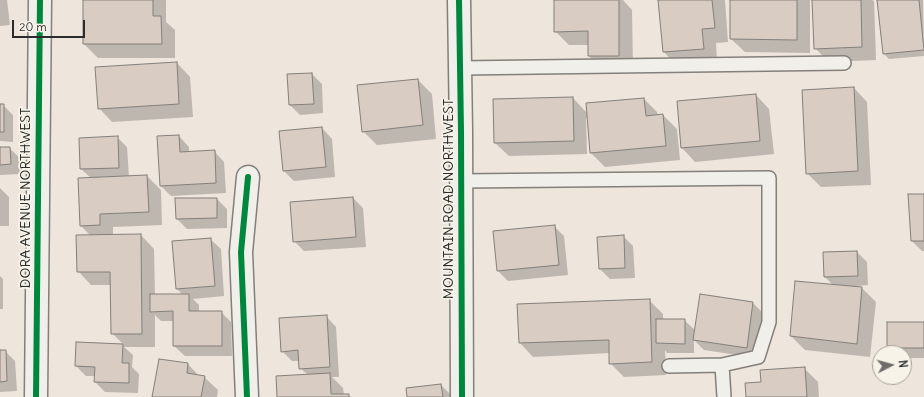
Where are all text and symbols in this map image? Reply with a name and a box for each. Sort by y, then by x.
scale bar [14,12,87,38]
text: 20 m [19,19,47,34]
street label: MOUNTAIN ROAD NORTHWEST [441,99,457,299]
street label: DORA AVENUE NORTHWEST [18,108,34,288]
north arrow [872,345,912,385]
text: N [896,359,910,368]

